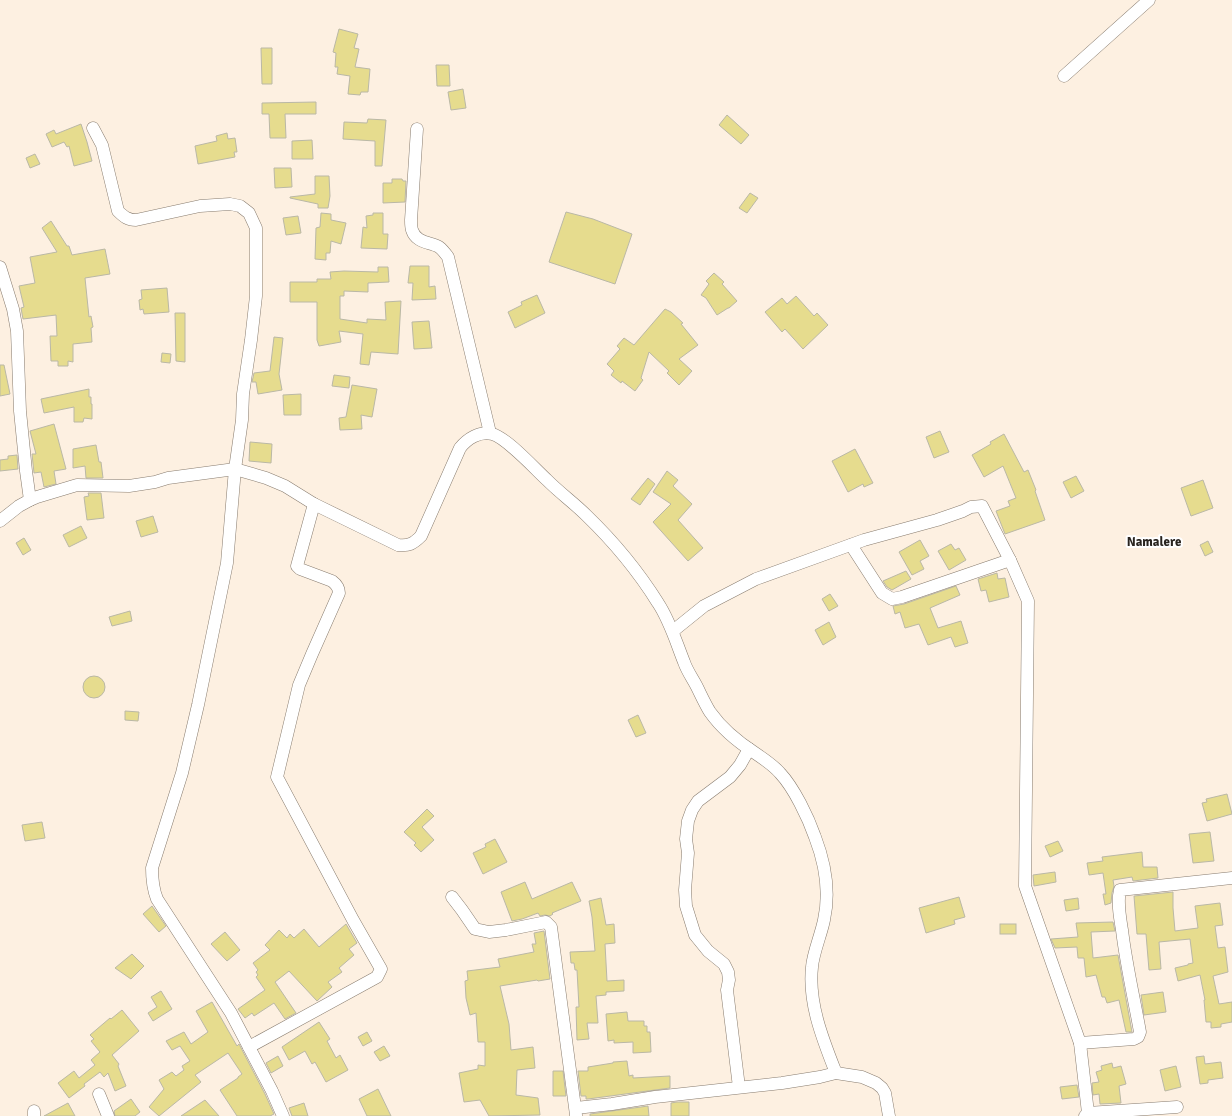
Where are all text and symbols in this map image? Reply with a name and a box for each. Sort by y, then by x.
district label: Namalere [1127,534,1182,550]

